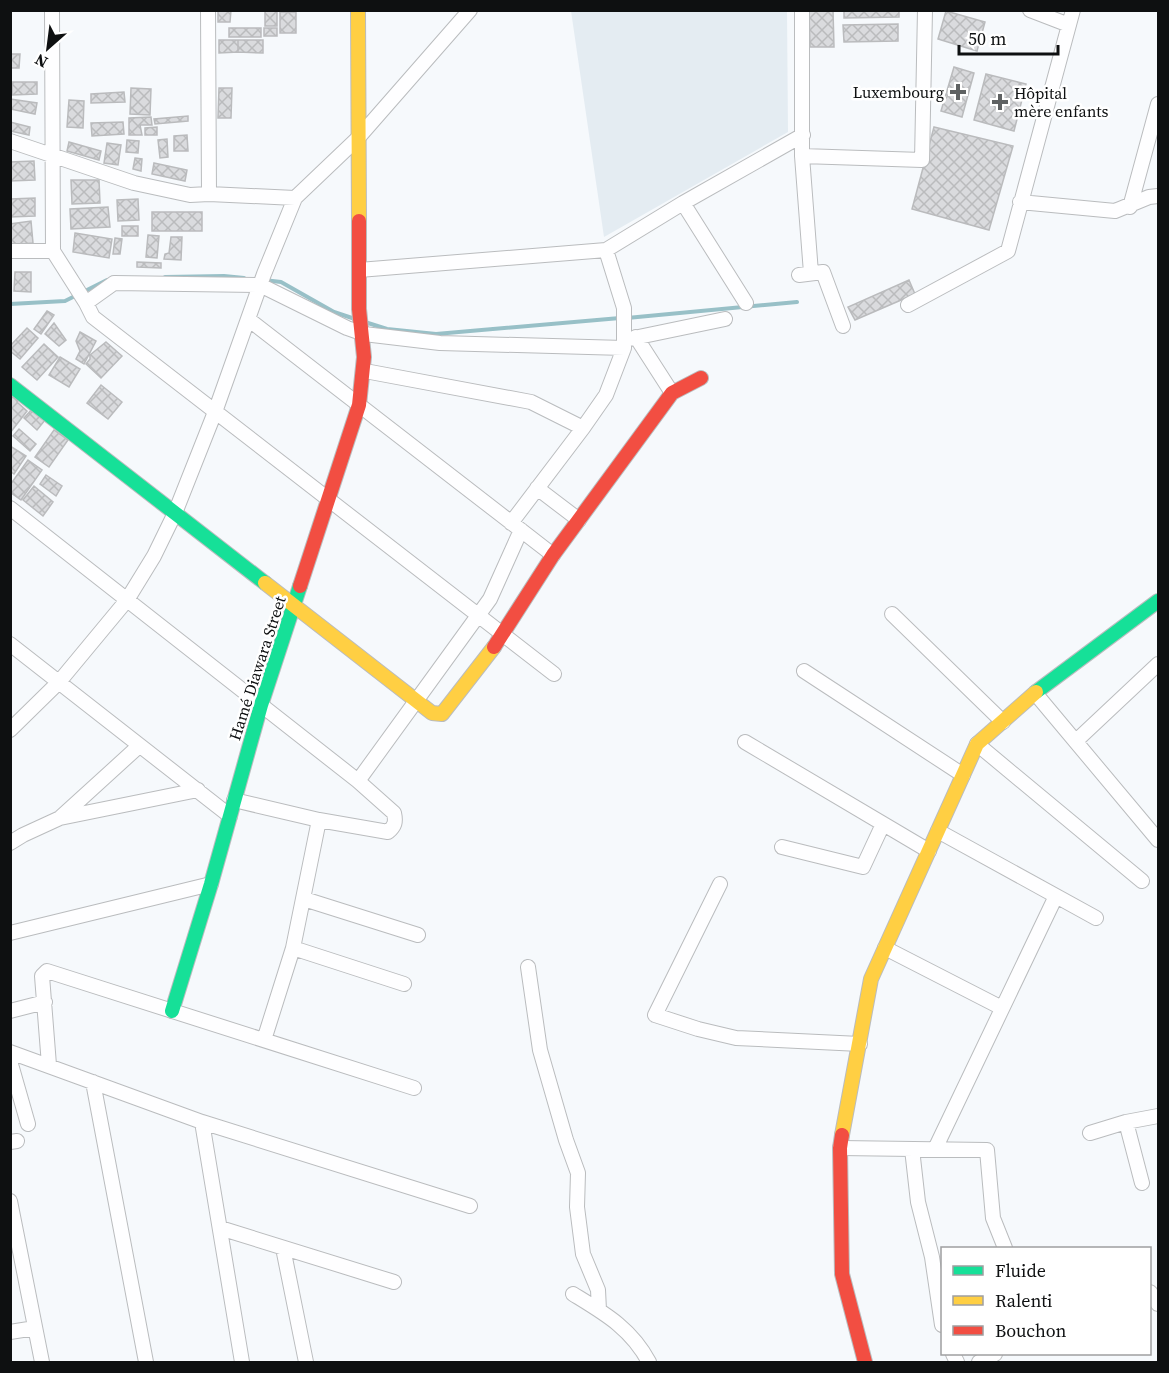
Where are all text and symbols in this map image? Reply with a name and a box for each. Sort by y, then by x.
north arrow [18,18,78,78]
scale bar [959,18,1058,56]
text: 50 m [968,26,1006,51]
text: N [30,49,51,74]
place label: Luxembourg [853,81,944,103]
place label: Hôpital mère enfants [1014,82,1108,122]
marker: Luxembourg [949,83,967,101]
marker: Hôpital mère enfants [991,93,1009,111]
street label: Hamé Diawara Street [223,592,291,743]
legend [941,1247,1151,1355]
text: Fluide [995,1258,1046,1283]
text: Ralenti [995,1288,1052,1313]
text: Bouchon [995,1318,1067,1343]

